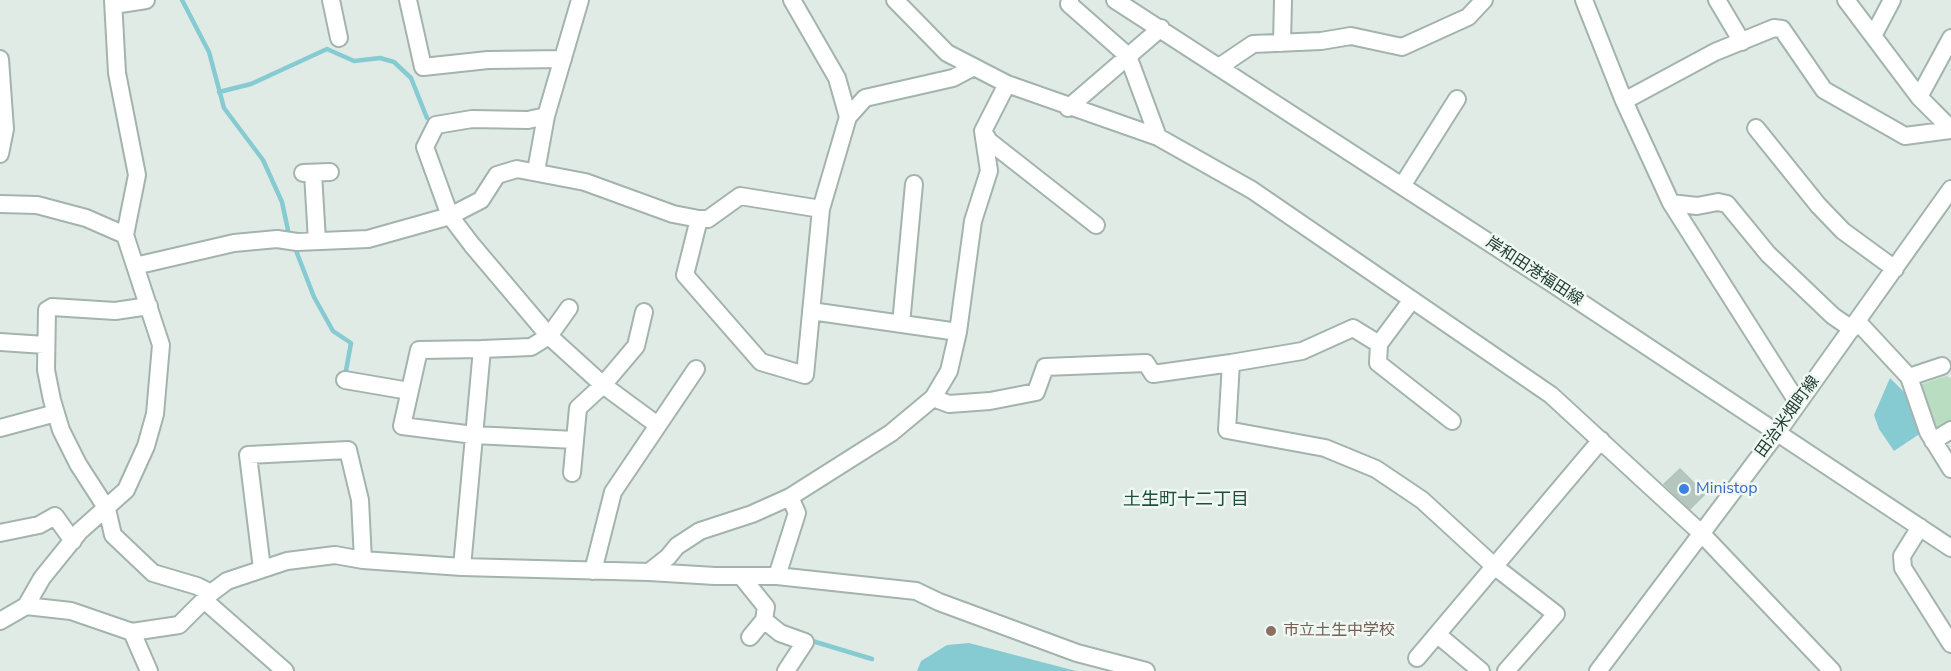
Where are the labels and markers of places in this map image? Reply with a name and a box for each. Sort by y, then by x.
place label: Ministop [1696,479,1758,499]
marker: Ministop [1677,482,1691,496]
place label: 市立土生中学校 [1283,621,1395,641]
marker: 市立土生中学校 [1264,624,1278,638]

